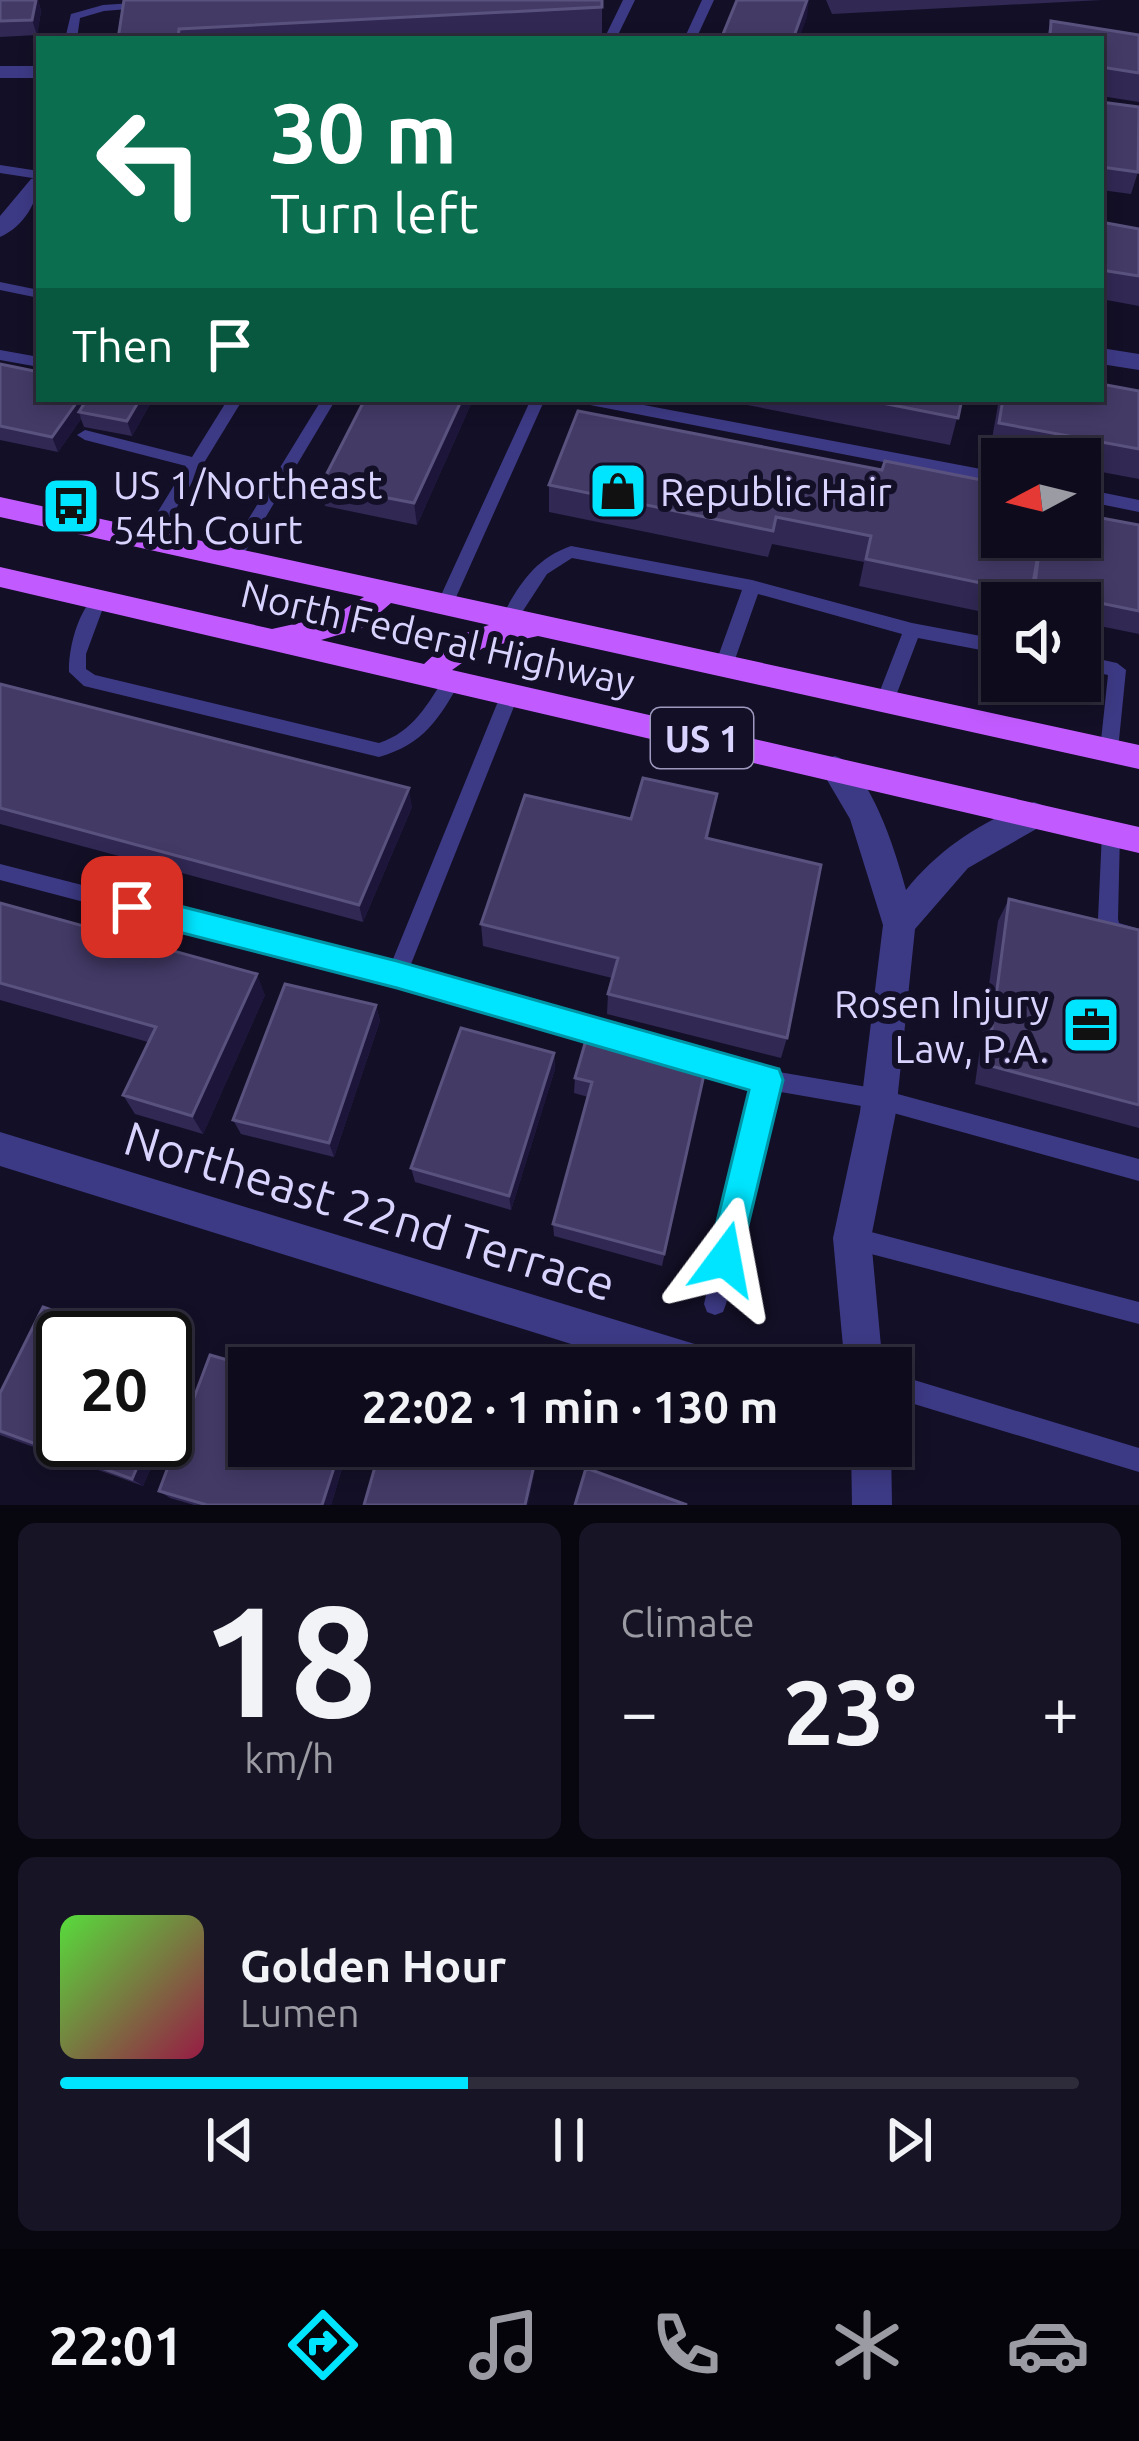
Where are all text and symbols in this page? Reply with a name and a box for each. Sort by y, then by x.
icon: left [72,84,228,240]
text: 30 m [270,85,457,179]
text: Turn left [270,183,479,243]
icon: arrive [197,312,263,378]
text: Then [72,320,173,371]
north arrow [981,438,1101,558]
map controls [981,438,1101,702]
shop icon: Republic Hair [587,460,649,522]
place label: US 1/Northeast 54th Court [113,463,382,551]
place label: Republic Hair [660,470,892,513]
bus stop icon: US 1/Northeast 54th Court [40,475,102,537]
street label: North Federal Highway [237,571,639,703]
button: sound [981,582,1101,702]
road number: US 1 [651,708,753,768]
pin [81,856,183,958]
icon: arrive [99,874,165,940]
place label: Rosen Injury Law, P.A. [834,982,1049,1070]
office icon: Rosen Injury Law, P.A. [1060,994,1122,1056]
street label: Northeast 22nd Terrace [118,1110,622,1310]
position arrow [662,1196,788,1322]
speed limit sign: 20 [36,1311,192,1467]
text: 22:02 · 1 min · 130 m [362,1381,778,1432]
text: 18 [201,1572,377,1746]
text: Climate [621,1601,755,1644]
text: 23° [783,1661,916,1762]
text: − [621,1674,658,1748]
text: + [1042,1674,1079,1748]
text: km/h [244,1737,334,1780]
text: Golden Hour [240,1940,506,1991]
text: Lumen [240,1991,360,2034]
icon: previous [197,2107,263,2173]
icon: pause [536,2107,602,2173]
icon: next [876,2107,942,2173]
icon: directions [281,2303,365,2387]
icon: music [462,2303,546,2387]
icon: phone [644,2303,728,2387]
icon: climate [825,2303,909,2387]
icon: car [1006,2303,1090,2387]
text: 22:01 [49,2315,184,2375]

